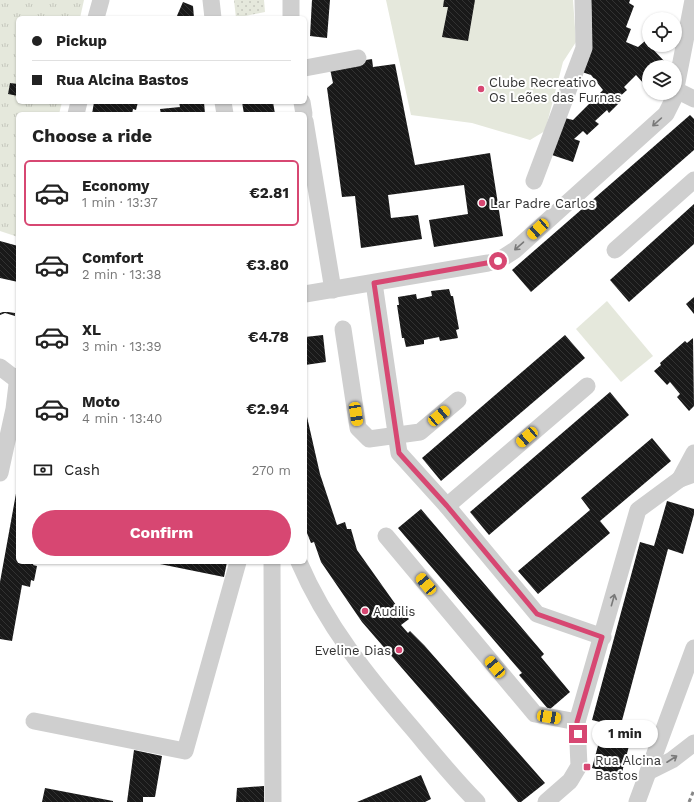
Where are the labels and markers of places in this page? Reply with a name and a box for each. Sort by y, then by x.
place label: Clube Recreativo Os Leões das Furnas [489,75,622,105]
marker: Clube Recreativo Os Leões das Furnas [476,84,486,94]
place label: Lar Padre Carlos [490,196,595,211]
marker: Lar Padre Carlos [477,198,487,208]
place label: Audilis [373,604,416,619]
marker: Audilis [360,606,370,616]
place label: Eveline Dias [314,643,391,658]
marker: Eveline Dias [394,645,404,655]
place label: Rua Alcina Bastos [595,753,662,783]
marker: Rua Alcina Bastos [582,762,592,772]

